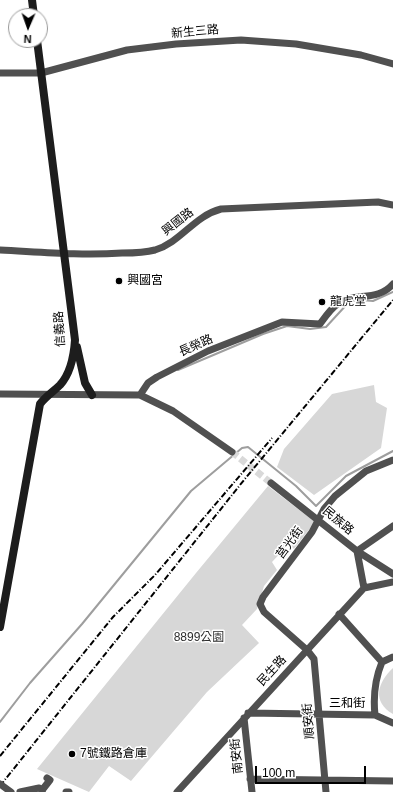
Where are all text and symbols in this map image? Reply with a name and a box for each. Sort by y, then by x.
north arrow [8,8,48,48]
street label: 新生三路 [170,23,220,41]
text: N [23,33,32,45]
street label: 興國路 [159,205,197,239]
place label: 興國宮 [127,274,163,288]
marker: 興國宮 [114,276,124,286]
place label: 龍虎堂 [330,295,366,309]
marker: 龍虎堂 [317,297,327,307]
street label: 信義路 [52,311,68,347]
street label: 長榮路 [177,332,215,360]
street label: 民族路 [320,504,356,538]
street label: 莒光街 [274,524,306,562]
park label: 8899公園 [174,631,224,645]
street label: 民生路 [254,653,290,689]
street label: 三和街 [329,697,365,711]
street label: 順安街 [300,702,318,740]
street label: 南安街 [228,737,246,775]
place label: 7號鐵路倉庫 [80,747,147,761]
marker: 7號鐵路倉庫 [67,749,77,759]
scale bar [257,758,368,784]
text: 100 m [262,766,295,780]

